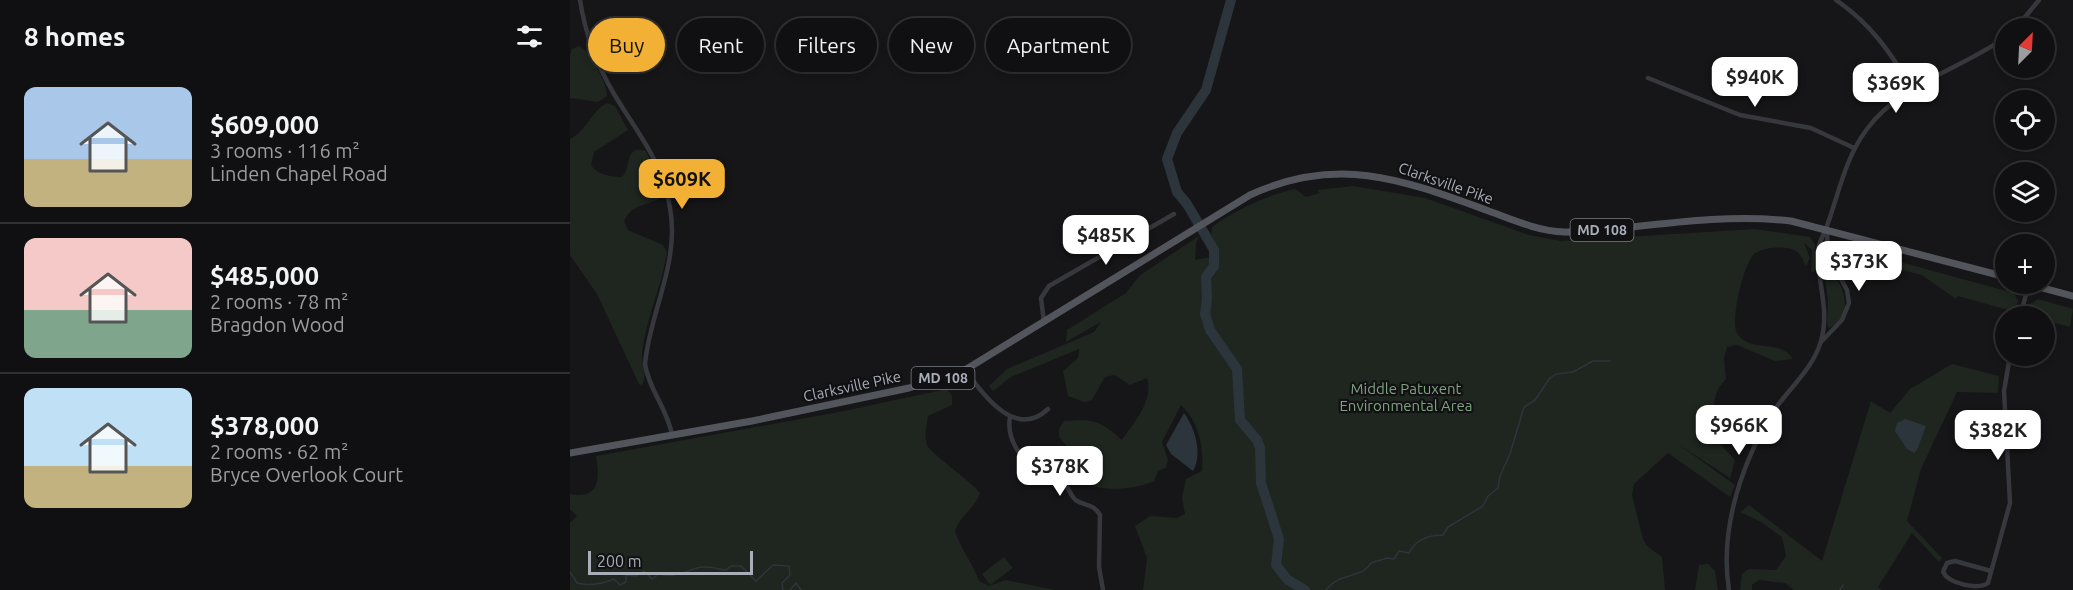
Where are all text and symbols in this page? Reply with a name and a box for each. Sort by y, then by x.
chip: Buy [588,18,665,72]
chip: Rent [677,18,764,72]
chip: Filters [776,18,877,72]
chip: New [889,18,974,72]
chip: Apartment [986,18,1131,72]
north arrow [1995,18,2055,78]
map controls [1995,18,2055,366]
icon: filters [513,20,546,53]
text: 8 homes [24,22,125,51]
pin: $940K [1713,57,1797,108]
pin: $369K [1854,63,1938,114]
text: $940K [1726,65,1784,88]
text: $369K [1867,71,1925,94]
button: locate [1995,90,2055,150]
text: $609,000 [210,110,319,139]
icon: home [72,111,144,183]
text: 3 rooms · 116 m² [210,139,360,162]
pin: $609K [640,159,724,210]
street label: Clarksville Pike [1396,159,1496,207]
text: Linden Chapel Road [210,162,388,185]
button: layers [1995,162,2055,222]
text: $609K [653,167,711,190]
pin: $485K [1064,215,1148,266]
road number: MD 108 [1570,219,1634,241]
text: $485K [1077,223,1135,246]
button: + [1995,234,2055,294]
pin: $373K [1817,241,1901,292]
text: $373K [1830,249,1888,272]
text: $485,000 [210,261,319,290]
icon: home [72,262,144,334]
text: 2 rooms · 78 m² [210,290,348,313]
button: − [1995,306,2055,366]
text: Bragdon Wood [210,313,345,336]
street label: Clarksville Pike [802,367,902,405]
road number: MD 108 [912,367,974,389]
park label: Middle Patuxent Environmental Area [1339,380,1473,414]
pin: $966K [1697,405,1781,456]
pin: $382K [1956,410,2040,461]
text: $378,000 [210,411,319,440]
icon: home [72,412,144,484]
text: $966K [1710,413,1768,436]
text: $382K [1969,418,2027,441]
text: 2 rooms · 62 m² [210,440,348,463]
pin: $378K [1018,446,1102,497]
text: $378K [1031,454,1089,477]
text: Bryce Overlook Court [210,463,403,486]
scale bar [588,548,753,576]
text: 200 m [597,552,642,570]

